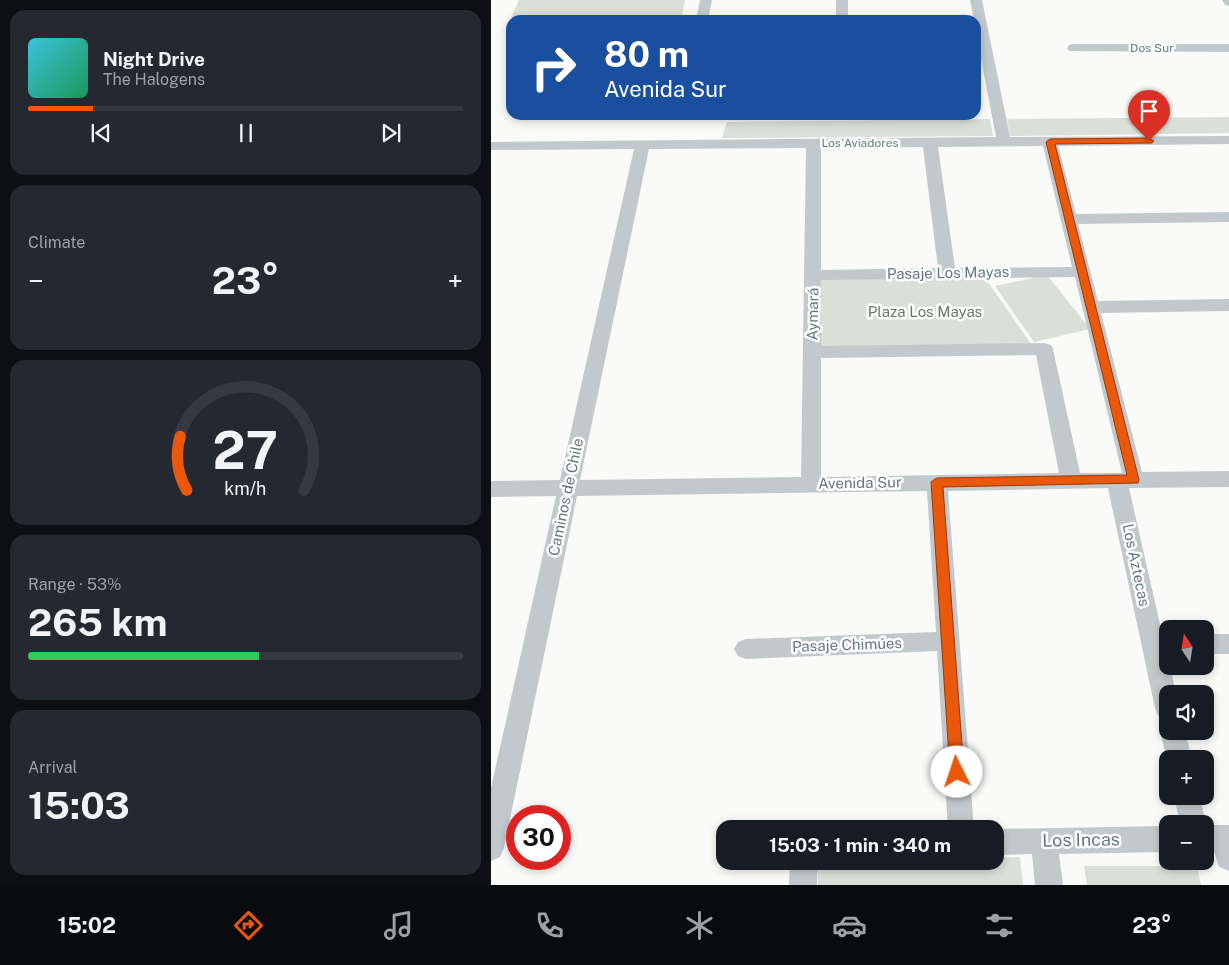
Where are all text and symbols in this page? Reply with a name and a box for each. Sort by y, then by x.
text: 80 m [604,34,689,75]
icon: right [521,35,586,100]
street label: Dos Sur [1130,41,1174,55]
text: Night Drive [103,48,205,70]
text: The Halogens [103,70,205,89]
text: Avenida Sur [604,76,727,102]
pin [1128,90,1170,141]
icon: arrive [1135,97,1163,125]
icon: previous [87,119,115,147]
icon: pause [232,119,260,147]
icon: next [377,119,405,147]
street label: Los Aviadores [821,136,899,150]
text: Climate [28,233,85,252]
text: 23° [212,258,279,303]
street label: Pasaje Los Mayas [887,263,1009,282]
text: − [28,264,44,297]
text: + [447,264,463,297]
street label: Aymará [804,287,821,341]
park label: Plaza Los Mayas [868,303,982,320]
text: 27 [213,420,278,481]
street label: Caminos de Chile [545,437,586,557]
street label: Avenida Sur [818,473,902,492]
text: km/h [224,478,267,499]
street label: Los Aztecas [1119,522,1154,608]
text: Range · 53% [28,575,122,594]
text: 265 km [28,600,168,645]
north arrow [1159,620,1213,675]
map controls [1159,620,1214,870]
street label: Pasaje Chimúes [792,634,902,655]
button: sound [1159,685,1214,740]
position arrow [930,745,982,797]
button: + [1159,750,1214,805]
text: Arrival [28,758,77,777]
text: 15:03 [28,783,130,828]
speed limit sign: 30 [506,805,571,870]
button: − [1159,815,1214,870]
street label: Los Incas [1042,828,1120,851]
text: 15:03 · 1 min · 340 m [769,834,951,856]
icon: directions [231,908,266,943]
icon: music [381,908,416,943]
icon: phone [532,908,567,943]
icon: climate [682,908,717,943]
icon: car [832,908,867,943]
icon: filters [982,908,1017,943]
text: 15:02 [58,912,116,938]
text: 23° [1132,912,1171,938]

